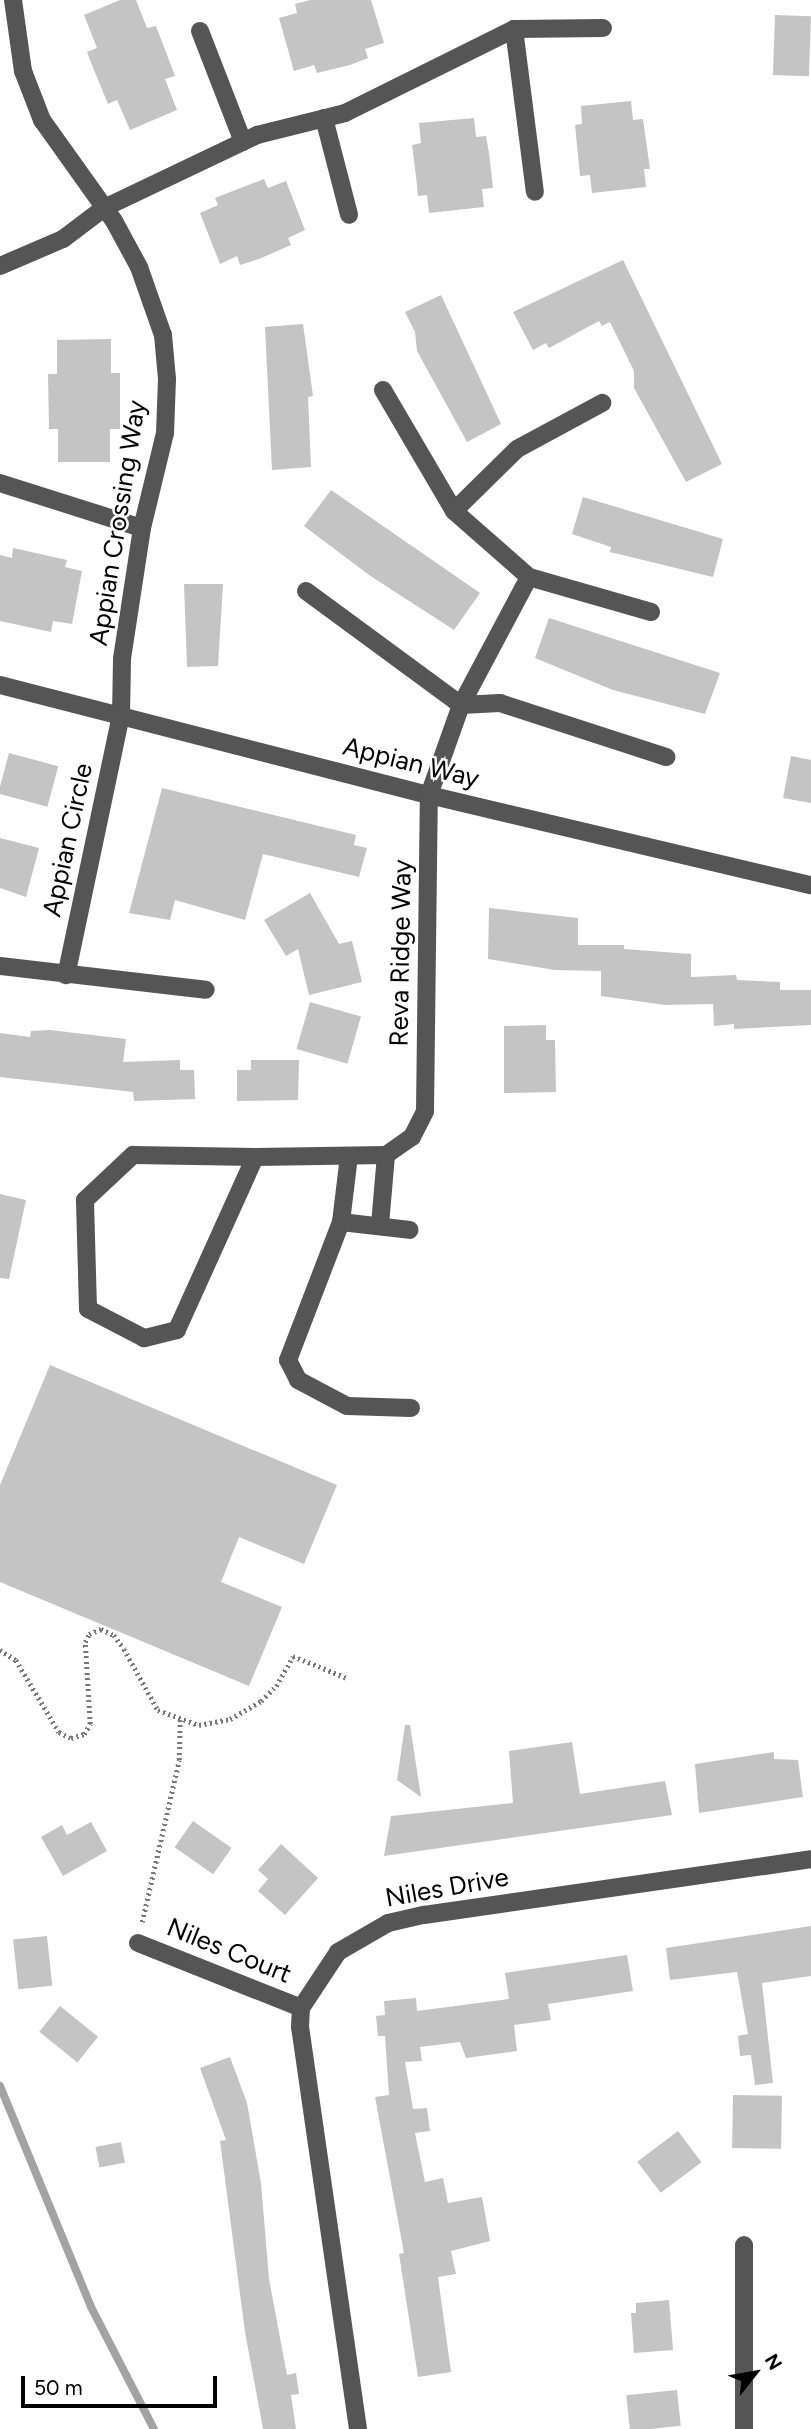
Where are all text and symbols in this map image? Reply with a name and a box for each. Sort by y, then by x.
street label: Appian Crossing Way [83,398,153,648]
street label: Appian Way [340,731,482,795]
street label: Appian Circle [37,760,99,920]
street label: Reva Ridge Way [384,859,418,1047]
street label: Niles Drive [383,1862,511,1914]
street label: Niles Court [162,1912,296,1990]
north arrow [720,2338,790,2408]
text: N [760,2350,787,2374]
scale bar [24,2362,220,2406]
text: 50 m [34,2375,83,2400]

